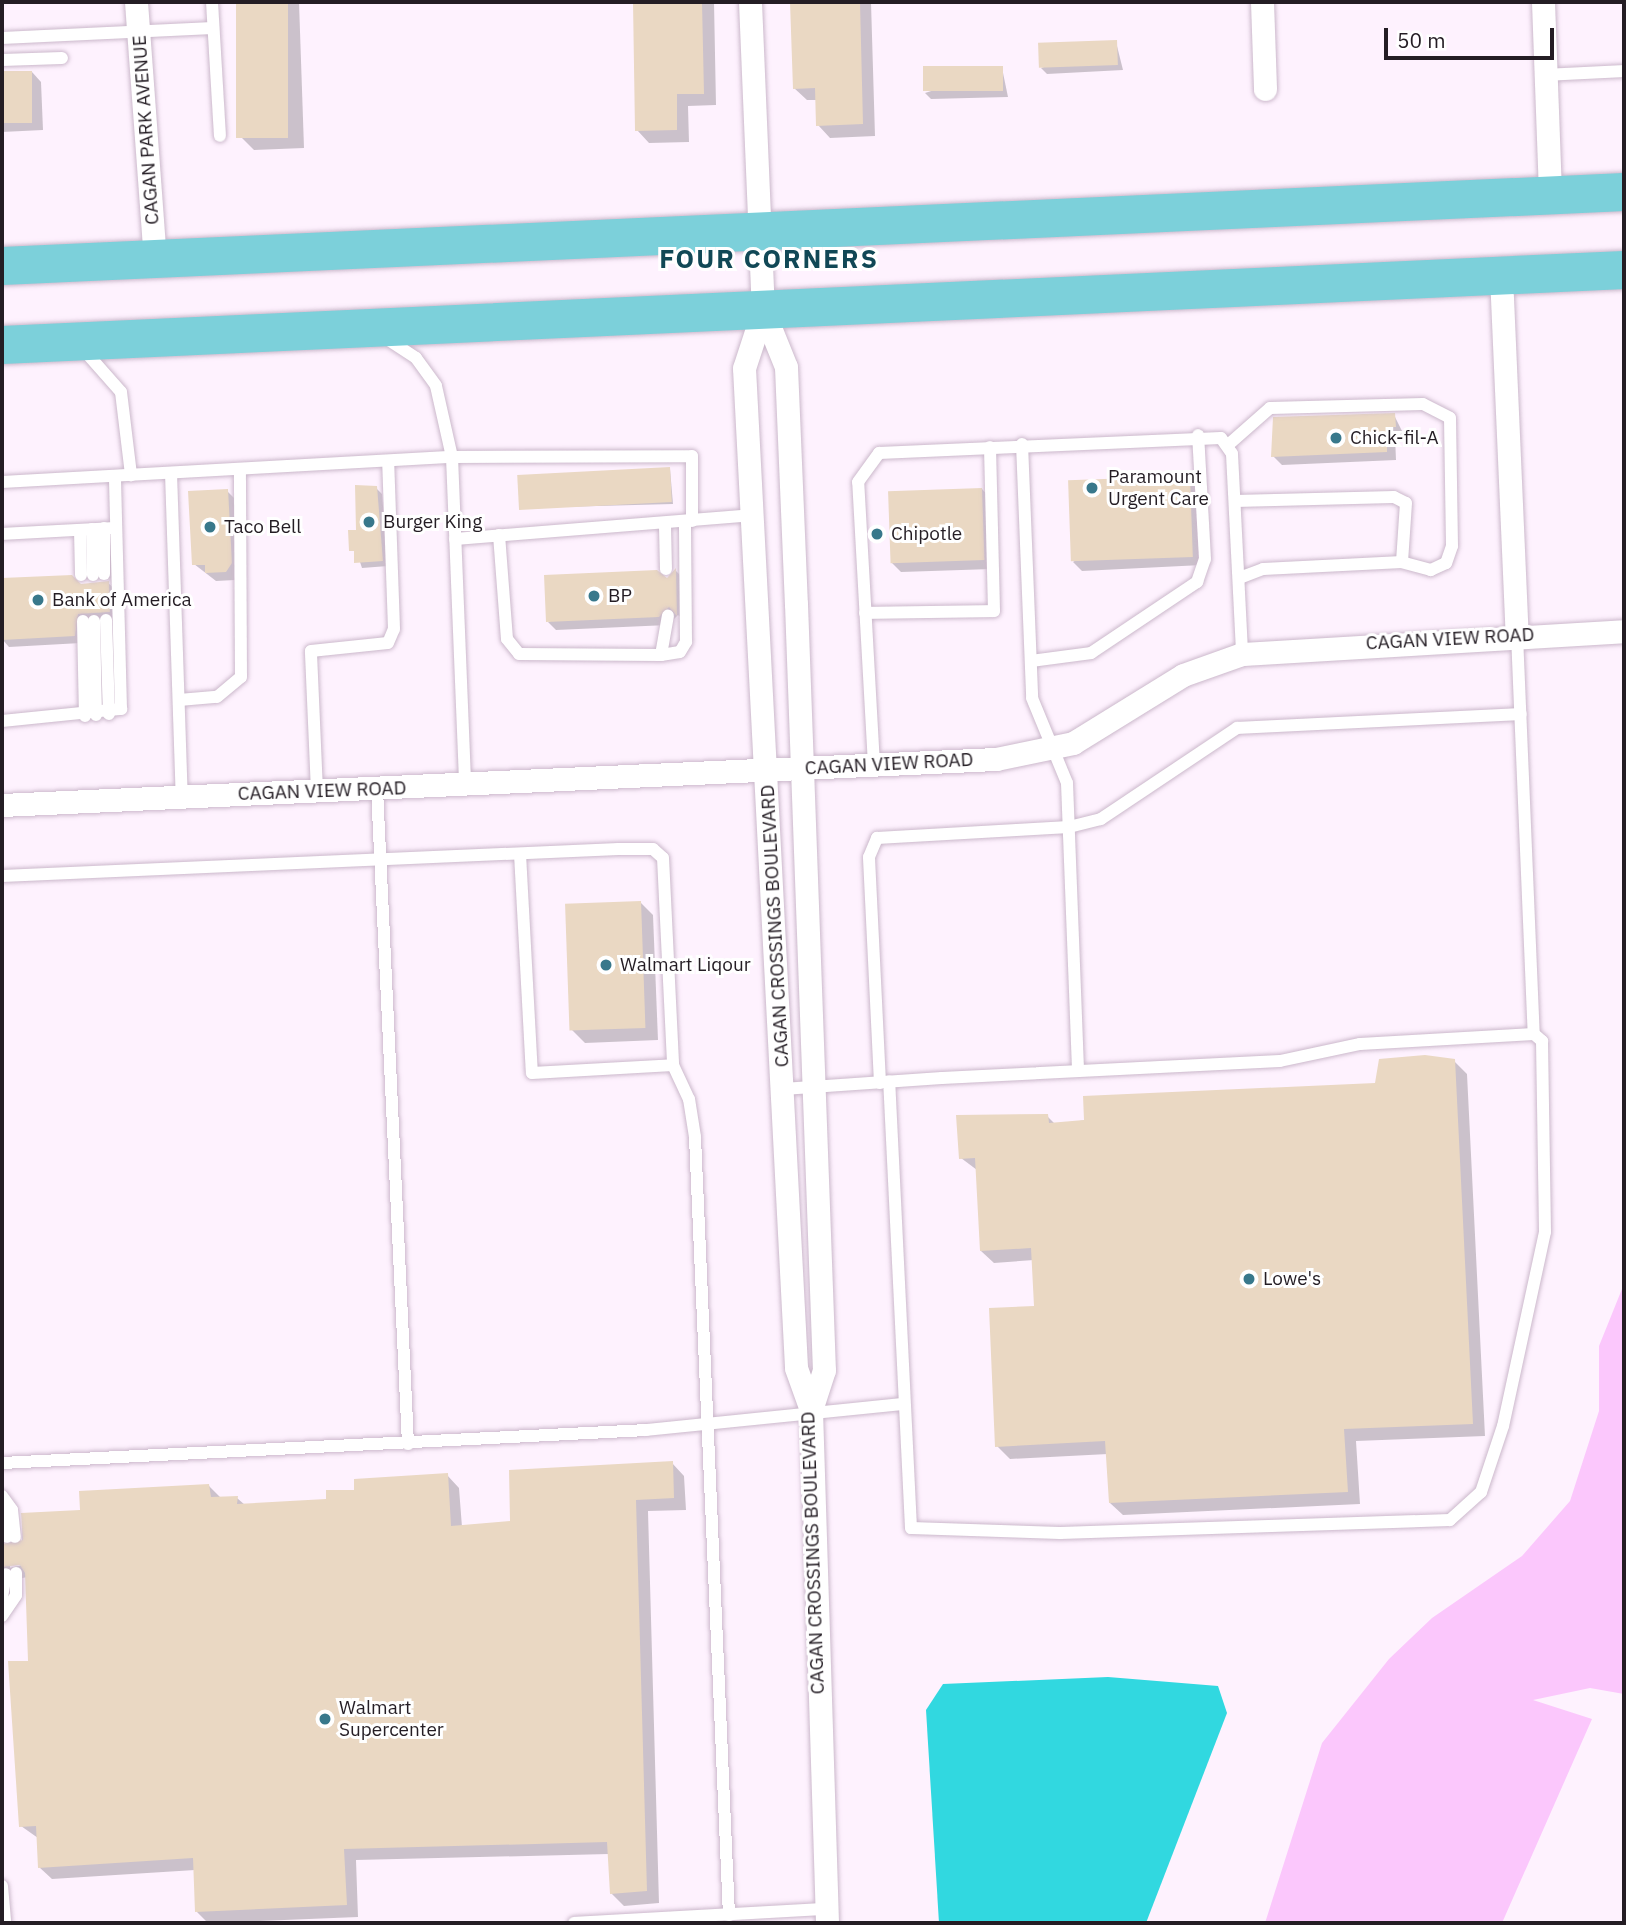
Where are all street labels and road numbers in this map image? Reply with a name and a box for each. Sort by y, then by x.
street label: CAGAN PARK AVENUE [128,34,164,226]
street label: CAGAN VIEW ROAD [1365,623,1535,655]
street label: CAGAN VIEW ROAD [804,748,974,780]
street label: CAGAN VIEW ROAD [237,777,407,805]
street label: CAGAN CROSSINGS BOULEVARD [756,784,794,1068]
street label: CAGAN CROSSINGS BOULEVARD [797,1411,829,1695]

